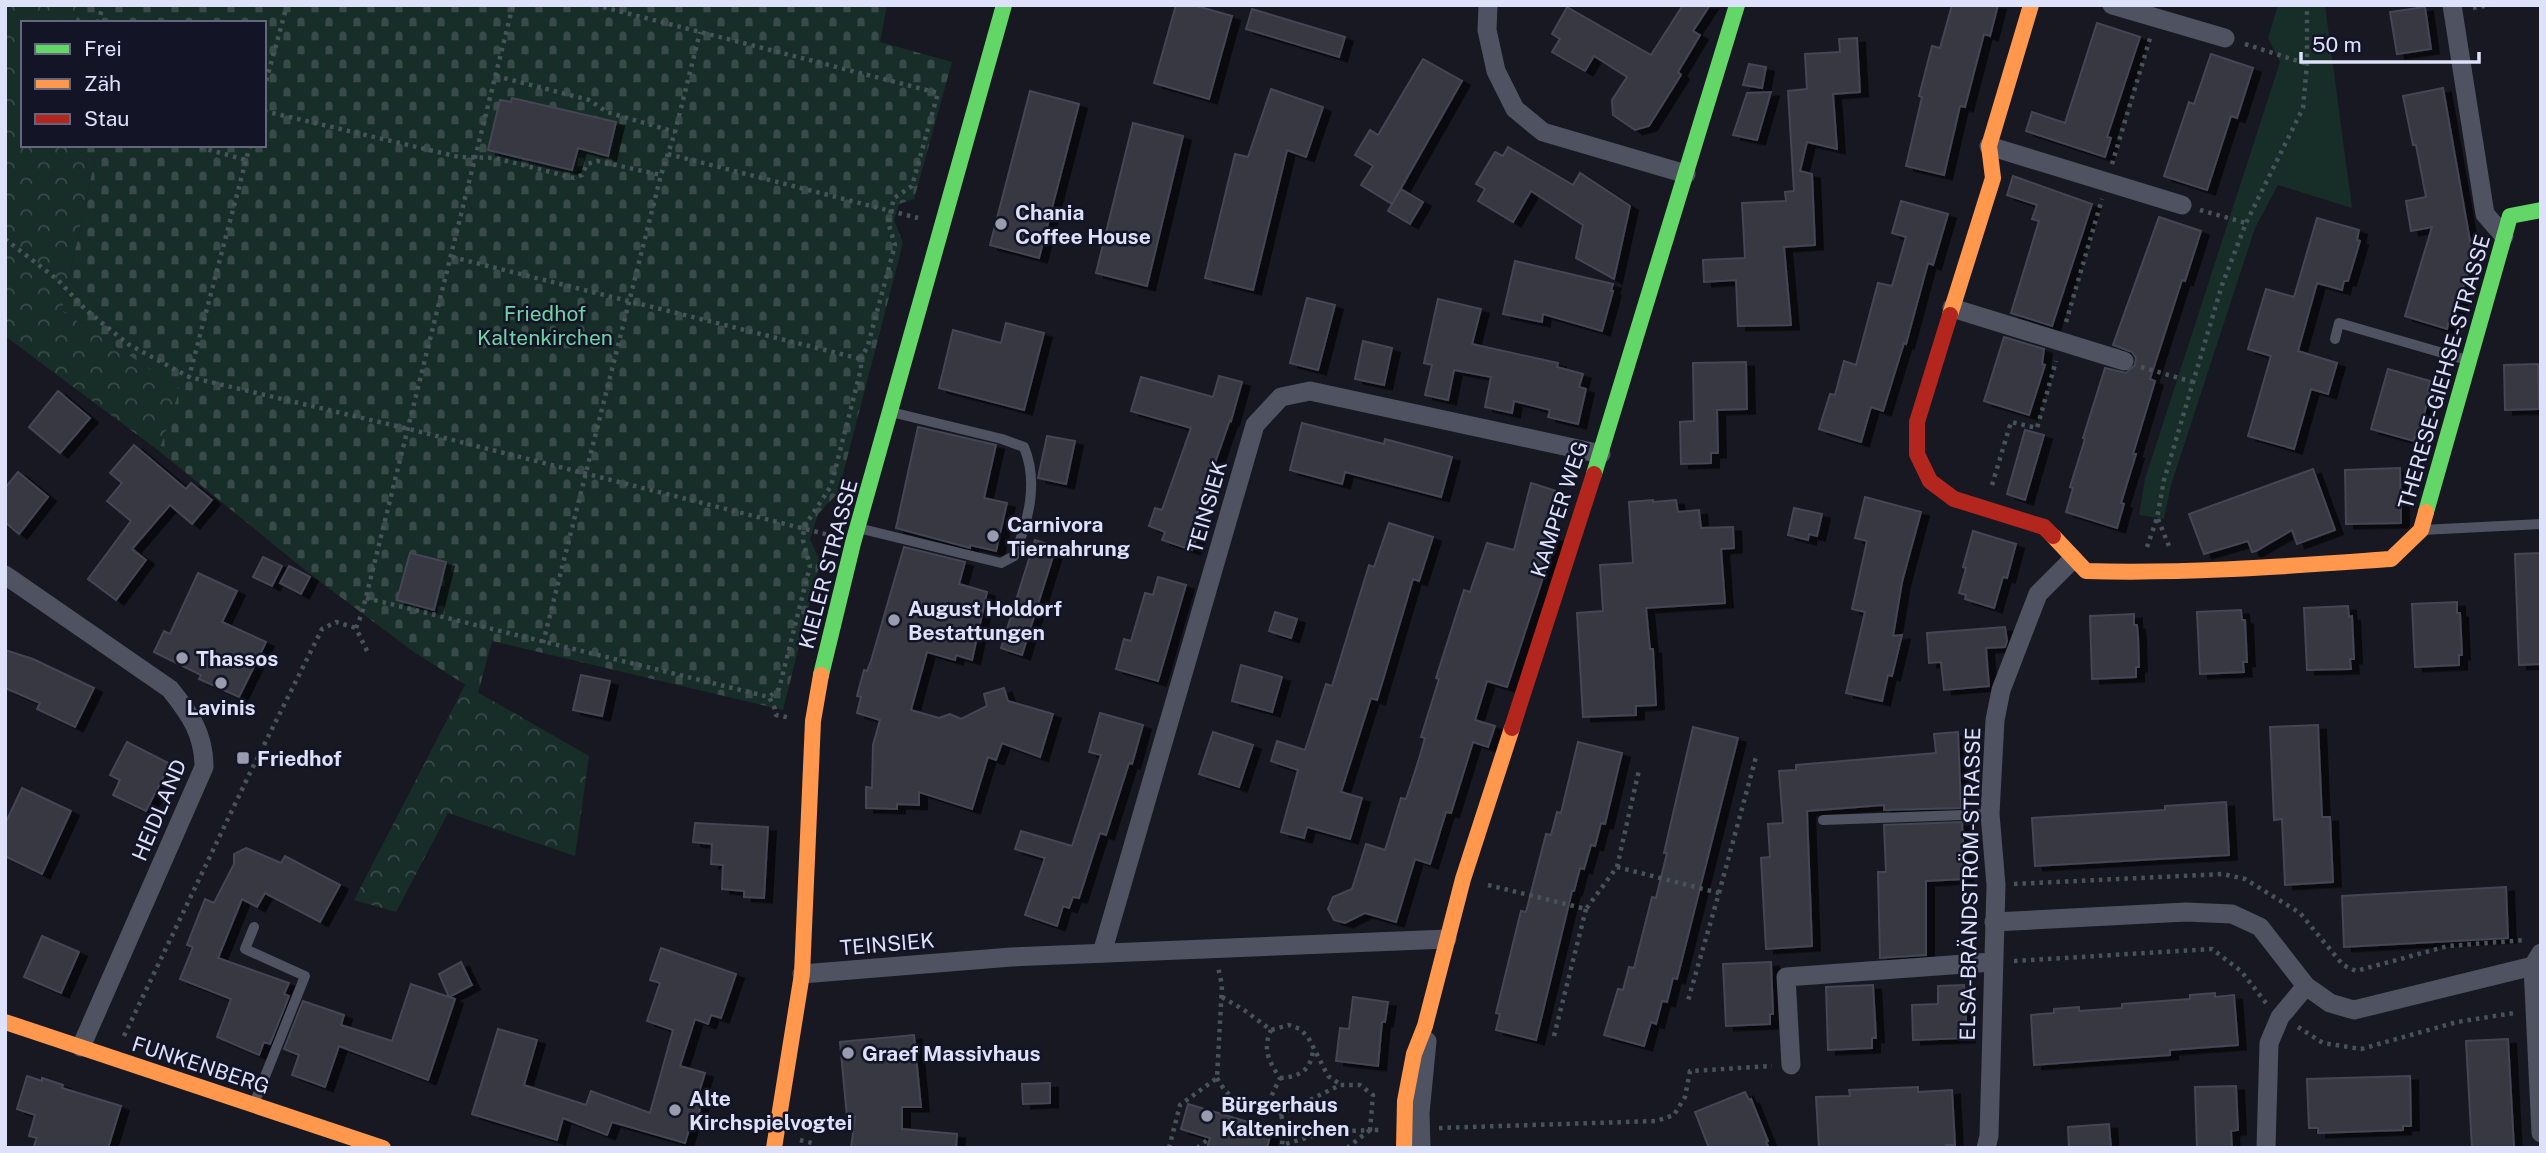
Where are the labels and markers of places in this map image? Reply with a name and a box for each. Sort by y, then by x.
place label: Chania Coffee House [1015,200,1151,249]
marker: Chania Coffee House [993,216,1009,232]
place label: Carnivora Tiernahrung [1007,512,1130,561]
marker: Carnivora Tiernahrung [985,528,1001,544]
place label: August Holdorf Bestattungen [908,596,1062,645]
marker: August Holdorf Bestattungen [886,612,902,628]
place label: Thassos [196,646,278,671]
marker: Thassos [174,650,190,666]
marker: Lavinis [213,675,229,691]
place label: Lavinis [186,695,256,720]
place label: Friedhof [257,746,342,771]
marker: Friedhof [235,750,251,766]
place label: Graef Massivhaus [862,1041,1041,1066]
marker: Graef Massivhaus [840,1045,856,1061]
place label: Alte Kirchspielvogtei [689,1086,852,1135]
place label: Bürgerhaus Kaltenirchen [1221,1092,1350,1141]
marker: Alte Kirchspielvogtei [667,1102,683,1118]
marker: Bürgerhaus Kaltenirchen [1199,1108,1215,1124]

